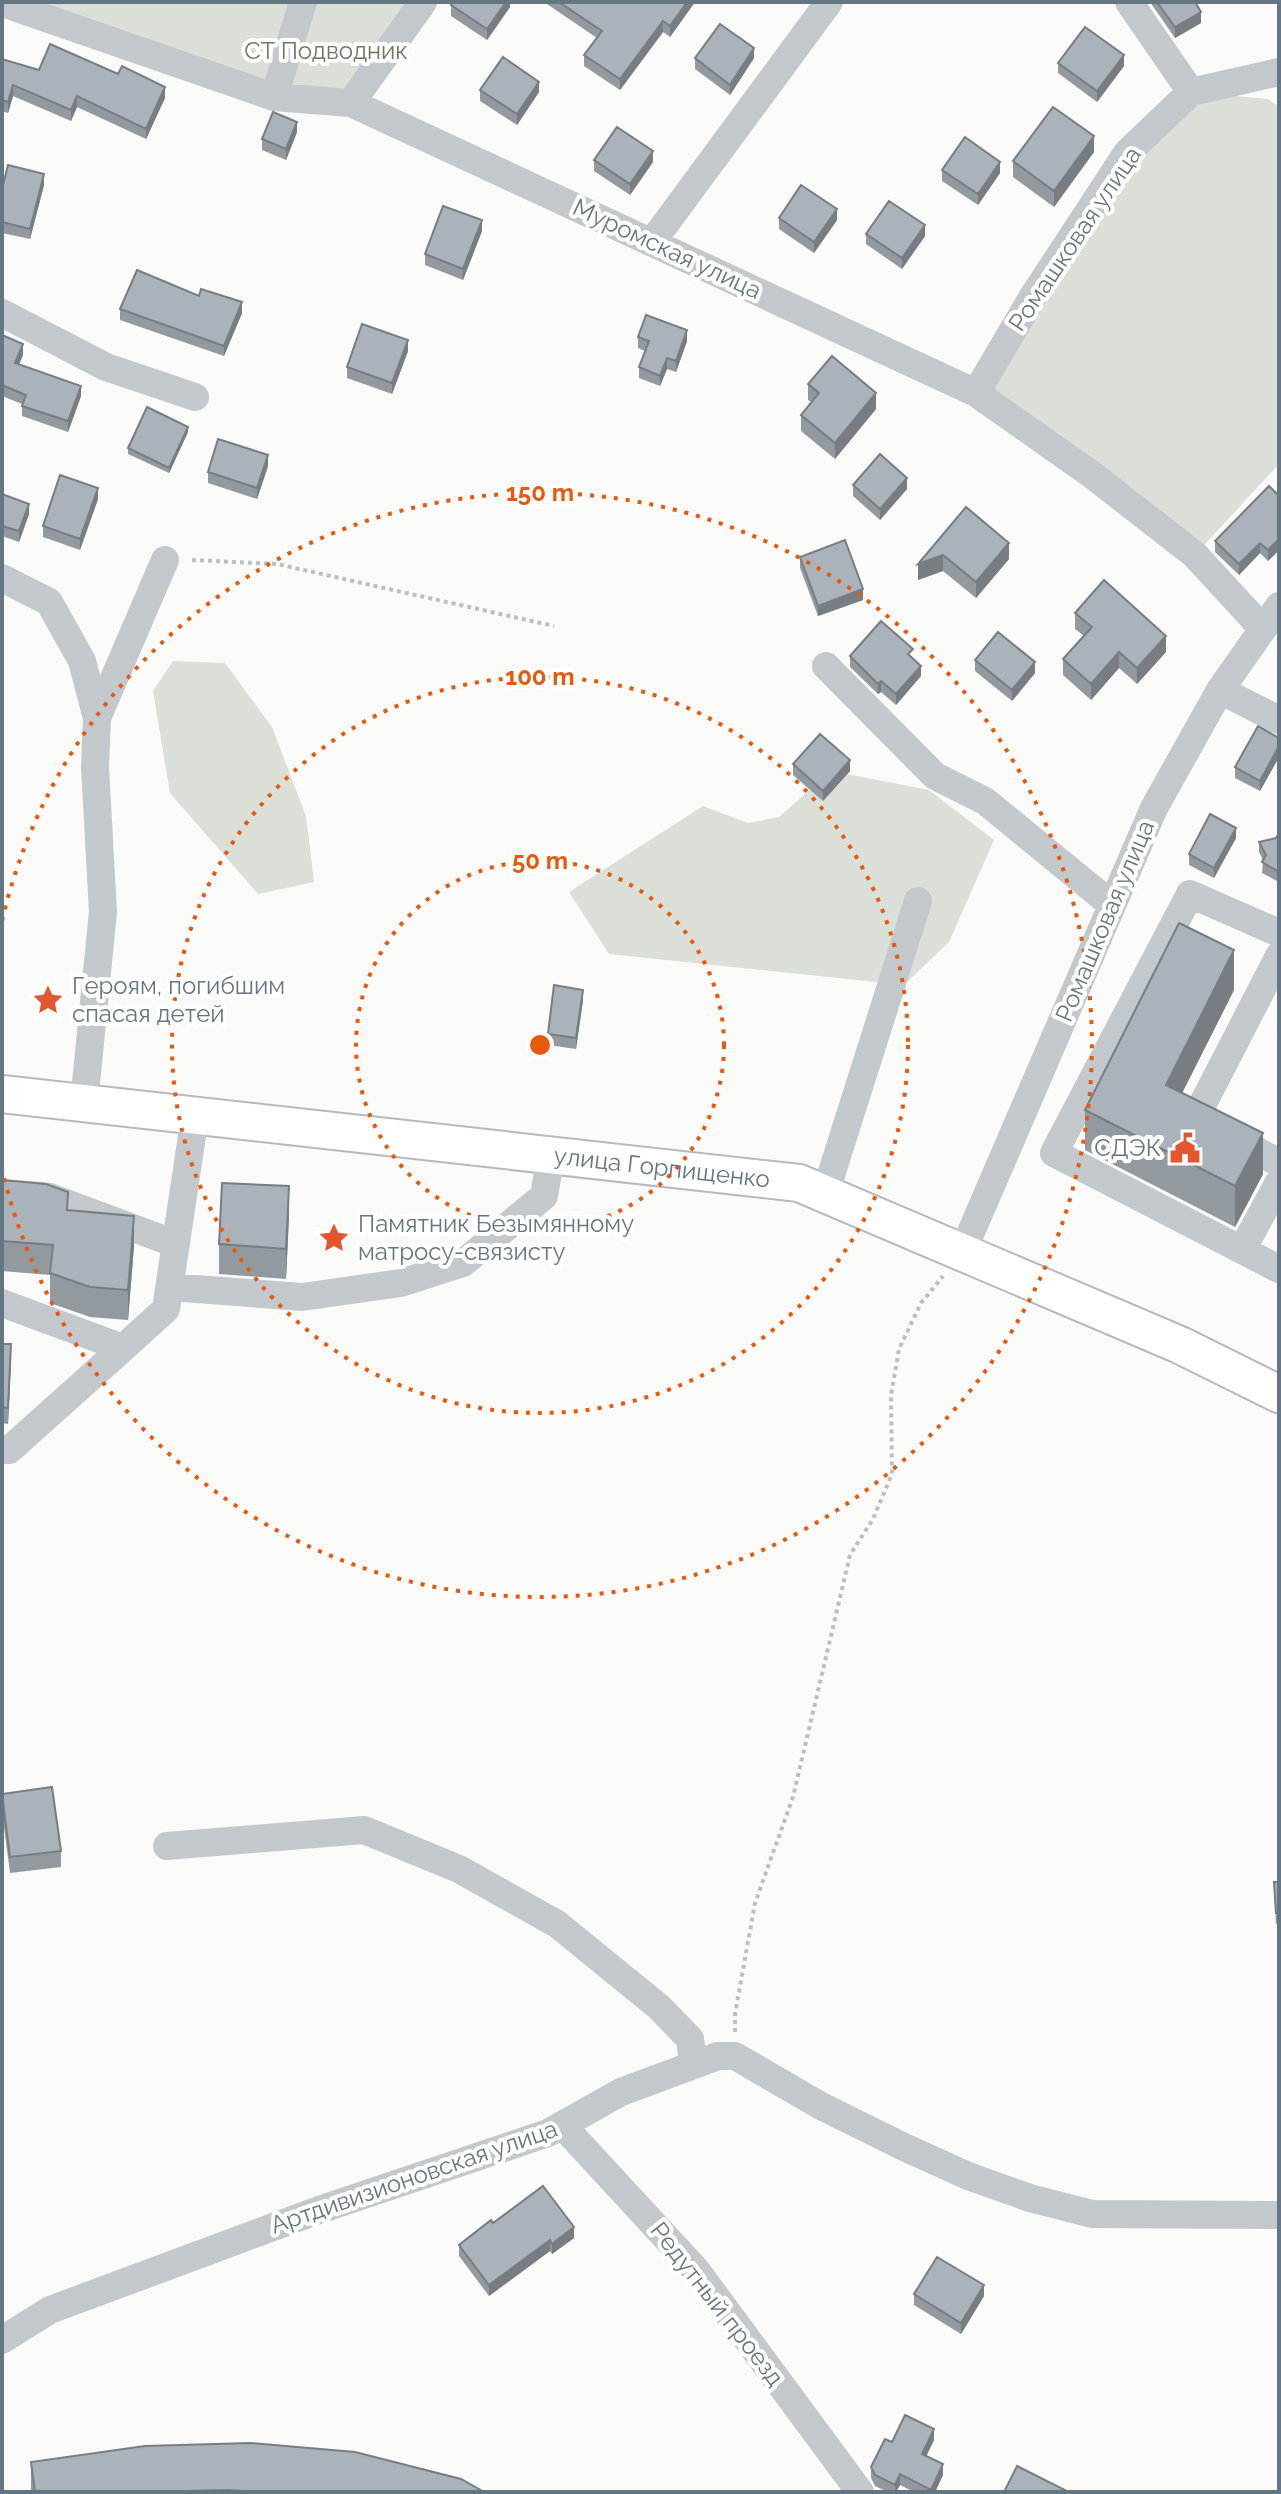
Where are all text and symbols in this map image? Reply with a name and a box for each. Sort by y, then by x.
park label: СТ Подводник [244,36,408,65]
street label: Ромашковая улица [1002,141,1147,336]
street label: Муромская улица [568,192,766,305]
text: 150 m [506,478,574,507]
text: 100 m [505,662,575,691]
street label: Ромашковая улица [1049,816,1160,1026]
text: 50 m [512,846,568,875]
place label: Героям, погибшим спасая детей [72,971,285,1028]
place icon: Героям, погибшим спасая детей [31,983,65,1017]
centre of rings [526,1031,554,1059]
public building icon: СДЭК [1168,1131,1202,1165]
place label: СДЭК [1094,1133,1161,1162]
street label: улица Горпищенко [552,1141,772,1194]
place label: Памятник Безымянному матросу-связисту [358,1209,634,1266]
place icon: Памятник Безымянному матросу-связисту [317,1221,351,1255]
street label: Артдивизионовская улица [266,2114,561,2239]
street label: Редутный проезд [644,2216,790,2391]

